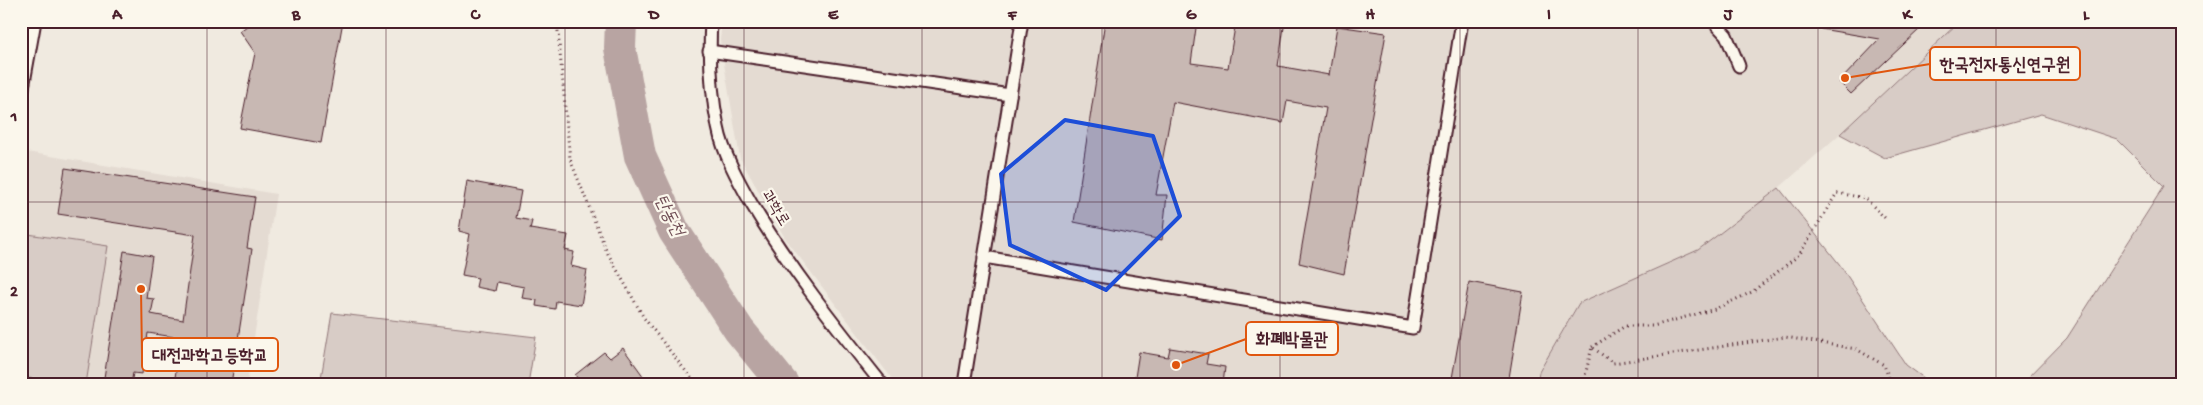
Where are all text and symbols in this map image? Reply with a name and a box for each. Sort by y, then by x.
text: A [111,7,123,26]
text: B [291,7,301,26]
text: C [470,7,481,26]
text: D [647,7,660,26]
text: E [828,7,839,26]
text: F [1007,7,1018,26]
text: G [1186,7,1197,26]
text: H [1365,7,1375,26]
text: I [1547,7,1551,26]
text: J [1723,7,1734,26]
text: K [1902,7,1914,26]
text: L [2083,7,2090,26]
callout: 한국전자통신연구원 [1930,47,2080,80]
text: 한국전자통신연구원 [1939,56,2070,77]
text: 1 [10,109,17,128]
street label: 과학로 [756,188,792,230]
water label: 탄동천 [649,192,688,241]
text: 2 [10,284,18,303]
callout: 화폐박물관 [1246,322,1338,355]
text: 화폐박물관 [1256,331,1329,352]
callout: 대전과학고등학교 [142,338,278,371]
text: 대전과학고등학교 [152,347,268,368]

